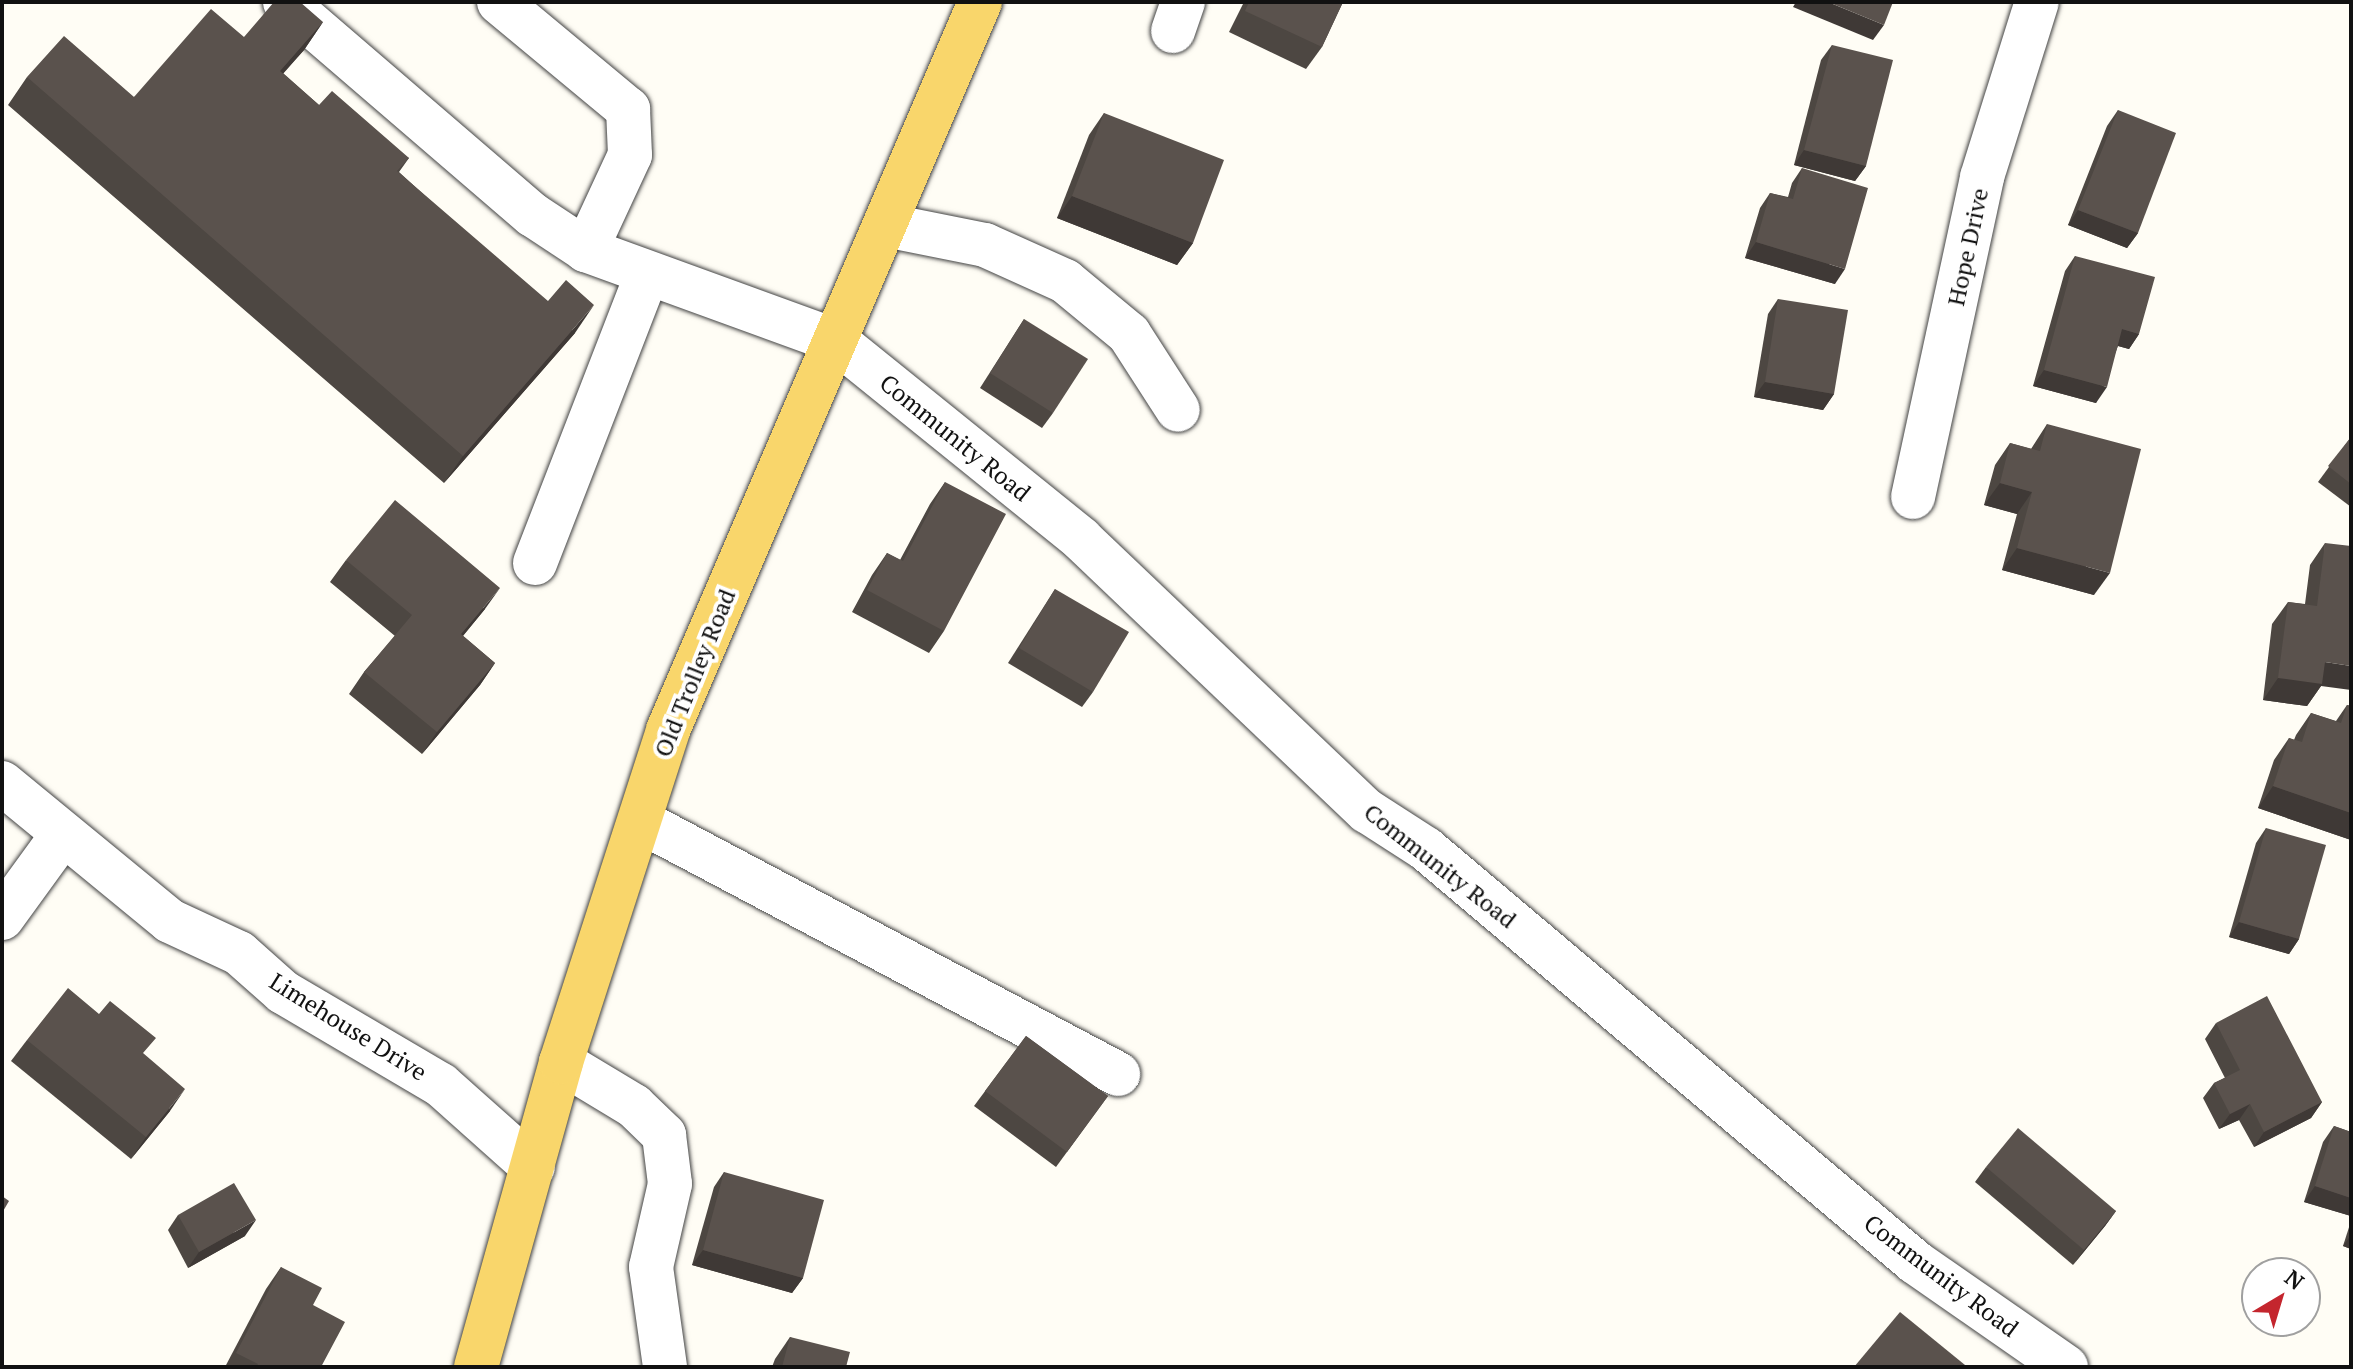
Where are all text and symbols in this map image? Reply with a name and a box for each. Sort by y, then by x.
street label: Hope Drive [1941,186,1995,308]
street label: Community Road [874,369,1036,507]
street label: Old Trolley Road [648,585,742,761]
street label: Community Road [1358,798,1522,934]
street label: Limehouse Drive [264,967,432,1087]
street label: Community Road [1858,1209,2024,1343]
north arrow [2241,1257,2321,1337]
text: N [2279,1263,2310,1296]

